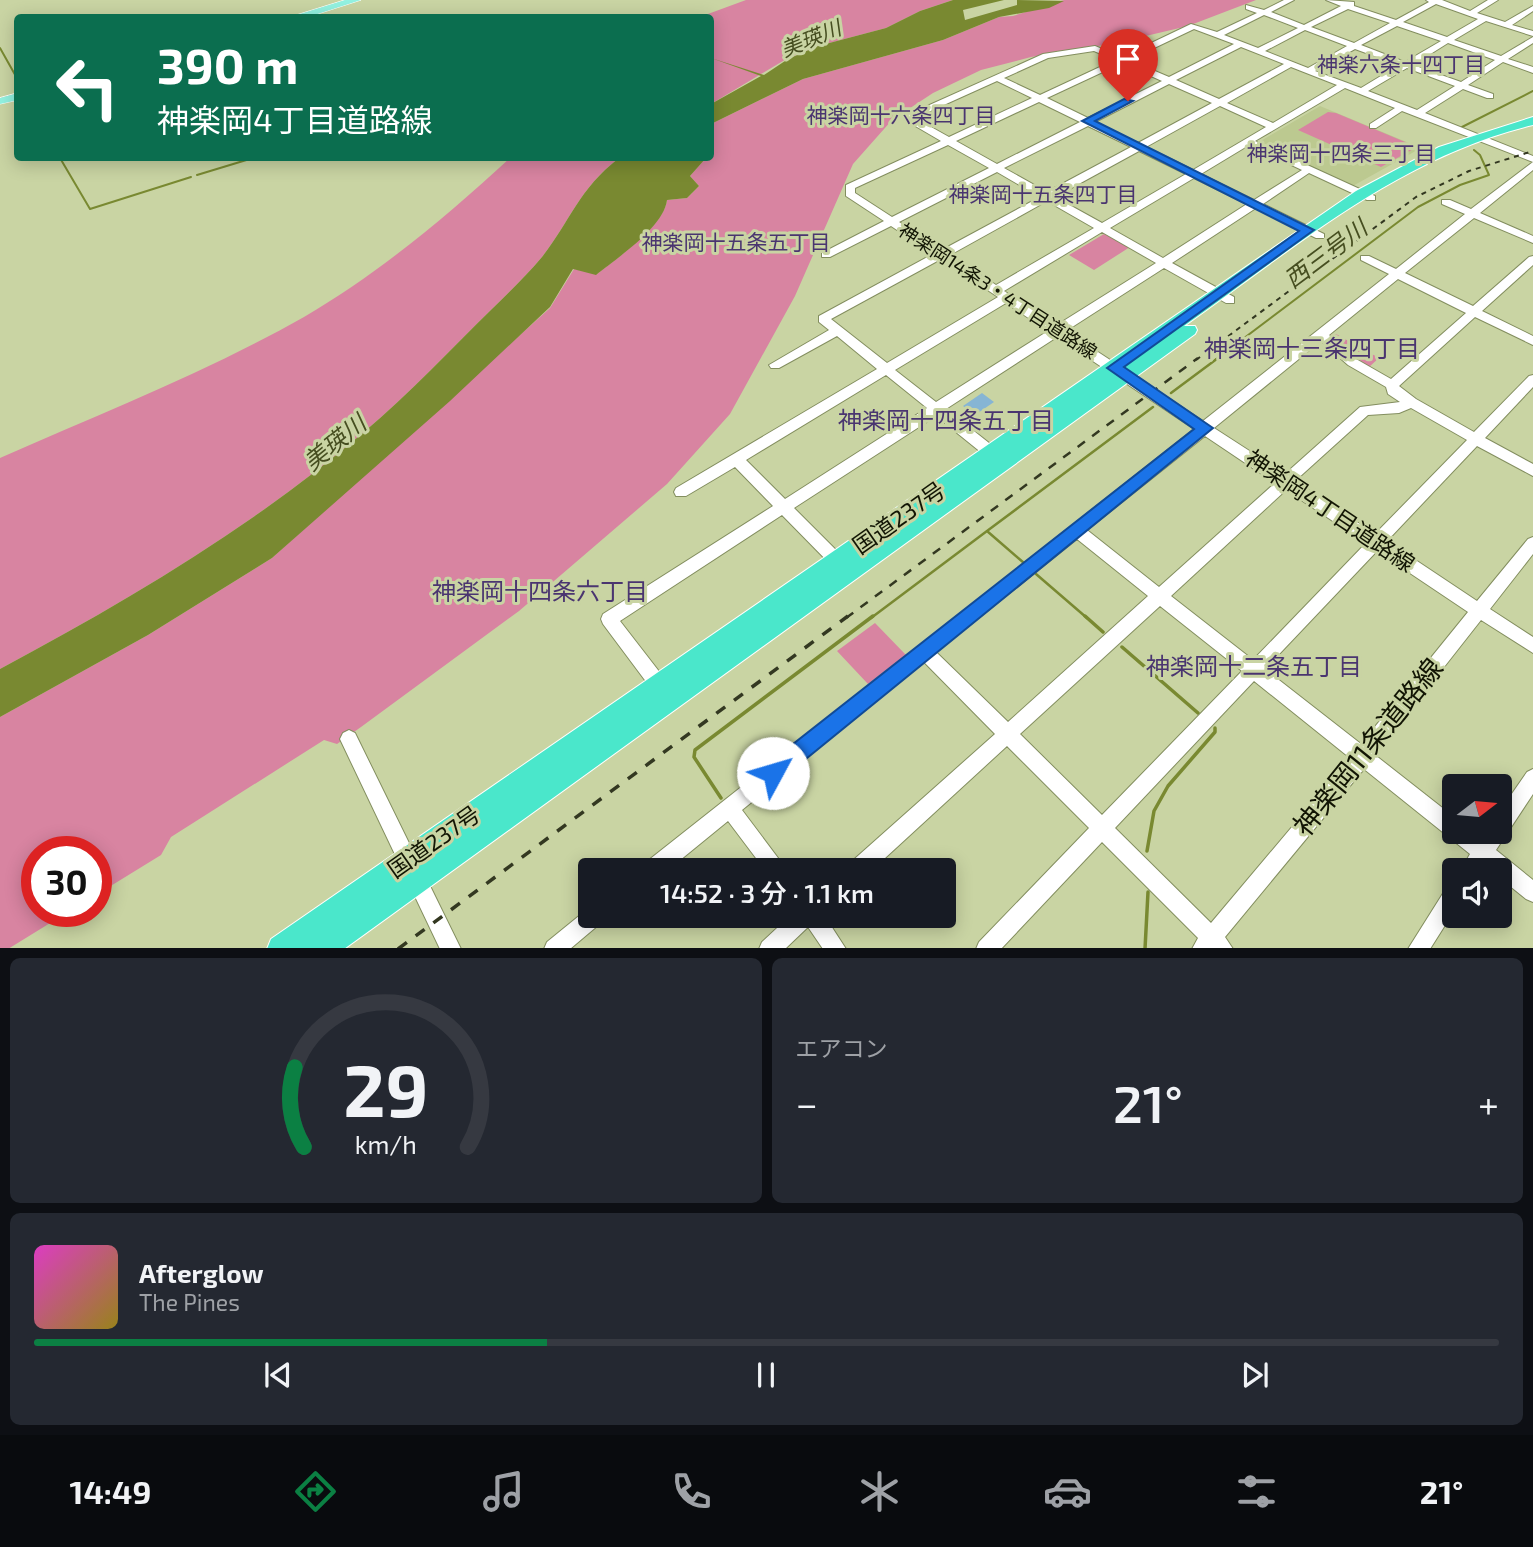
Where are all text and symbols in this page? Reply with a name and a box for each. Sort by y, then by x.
water label: 美瑛川 [777,13,846,61]
pin [1098,29,1158,101]
text: 390 m [157,35,298,94]
icon: arrive [1109,40,1147,78]
icon: left [42,42,133,133]
district label: 神楽六条十四丁目 [1317,51,1485,76]
text: 神楽岡4丁目道路線 [157,100,433,138]
district label: 神楽岡十六条四丁目 [807,102,996,127]
district label: 神楽岡十四条三丁目 [1247,140,1436,165]
district label: 神楽岡十五条四丁目 [949,181,1138,206]
water label: 西三号川 [1278,211,1375,293]
street label: 神楽岡14条3・4丁目道路線 [895,218,1102,363]
district label: 神楽岡十五条五丁目 [642,229,831,254]
district label: 神楽岡十三条四丁目 [1204,333,1420,362]
district label: 神楽岡十四条五丁目 [838,405,1054,434]
water label: 美瑛川 [297,406,373,476]
street label: 神楽岡4丁目道路線 [1241,443,1421,577]
street label: 国道237号 [847,475,950,559]
district label: 神楽岡十四条六丁目 [432,576,648,605]
district label: 神楽岡十二条五丁目 [1146,651,1362,680]
street label: 神楽岡11条道路線 [1285,651,1449,842]
position arrow [736,736,810,810]
north arrow [1442,774,1512,844]
map controls [1442,774,1512,928]
street label: 国道237号 [382,799,485,883]
speed limit sign: 30 [21,836,112,927]
button: sound [1442,858,1512,928]
text: 14:52 · 3 分 · 1.1 km [660,877,874,908]
text: エアコン [796,1034,888,1062]
text: 29 [343,1044,428,1132]
text: 21° [1113,1071,1183,1133]
text: − [796,1080,818,1126]
text: + [1478,1080,1499,1126]
text: km/h [355,1128,417,1158]
text: Afterglow [139,1257,264,1288]
text: The Pines [139,1288,240,1316]
icon: previous [259,1356,297,1394]
icon: pause [747,1356,785,1394]
icon: next [1236,1356,1274,1394]
icon: directions [291,1467,340,1516]
icon: music [479,1467,528,1516]
icon: phone [667,1467,716,1516]
icon: climate [855,1467,904,1516]
icon: car [1043,1467,1092,1516]
icon: filters [1232,1467,1281,1516]
text: 14:49 [70,1472,151,1510]
text: 21° [1420,1472,1463,1510]

